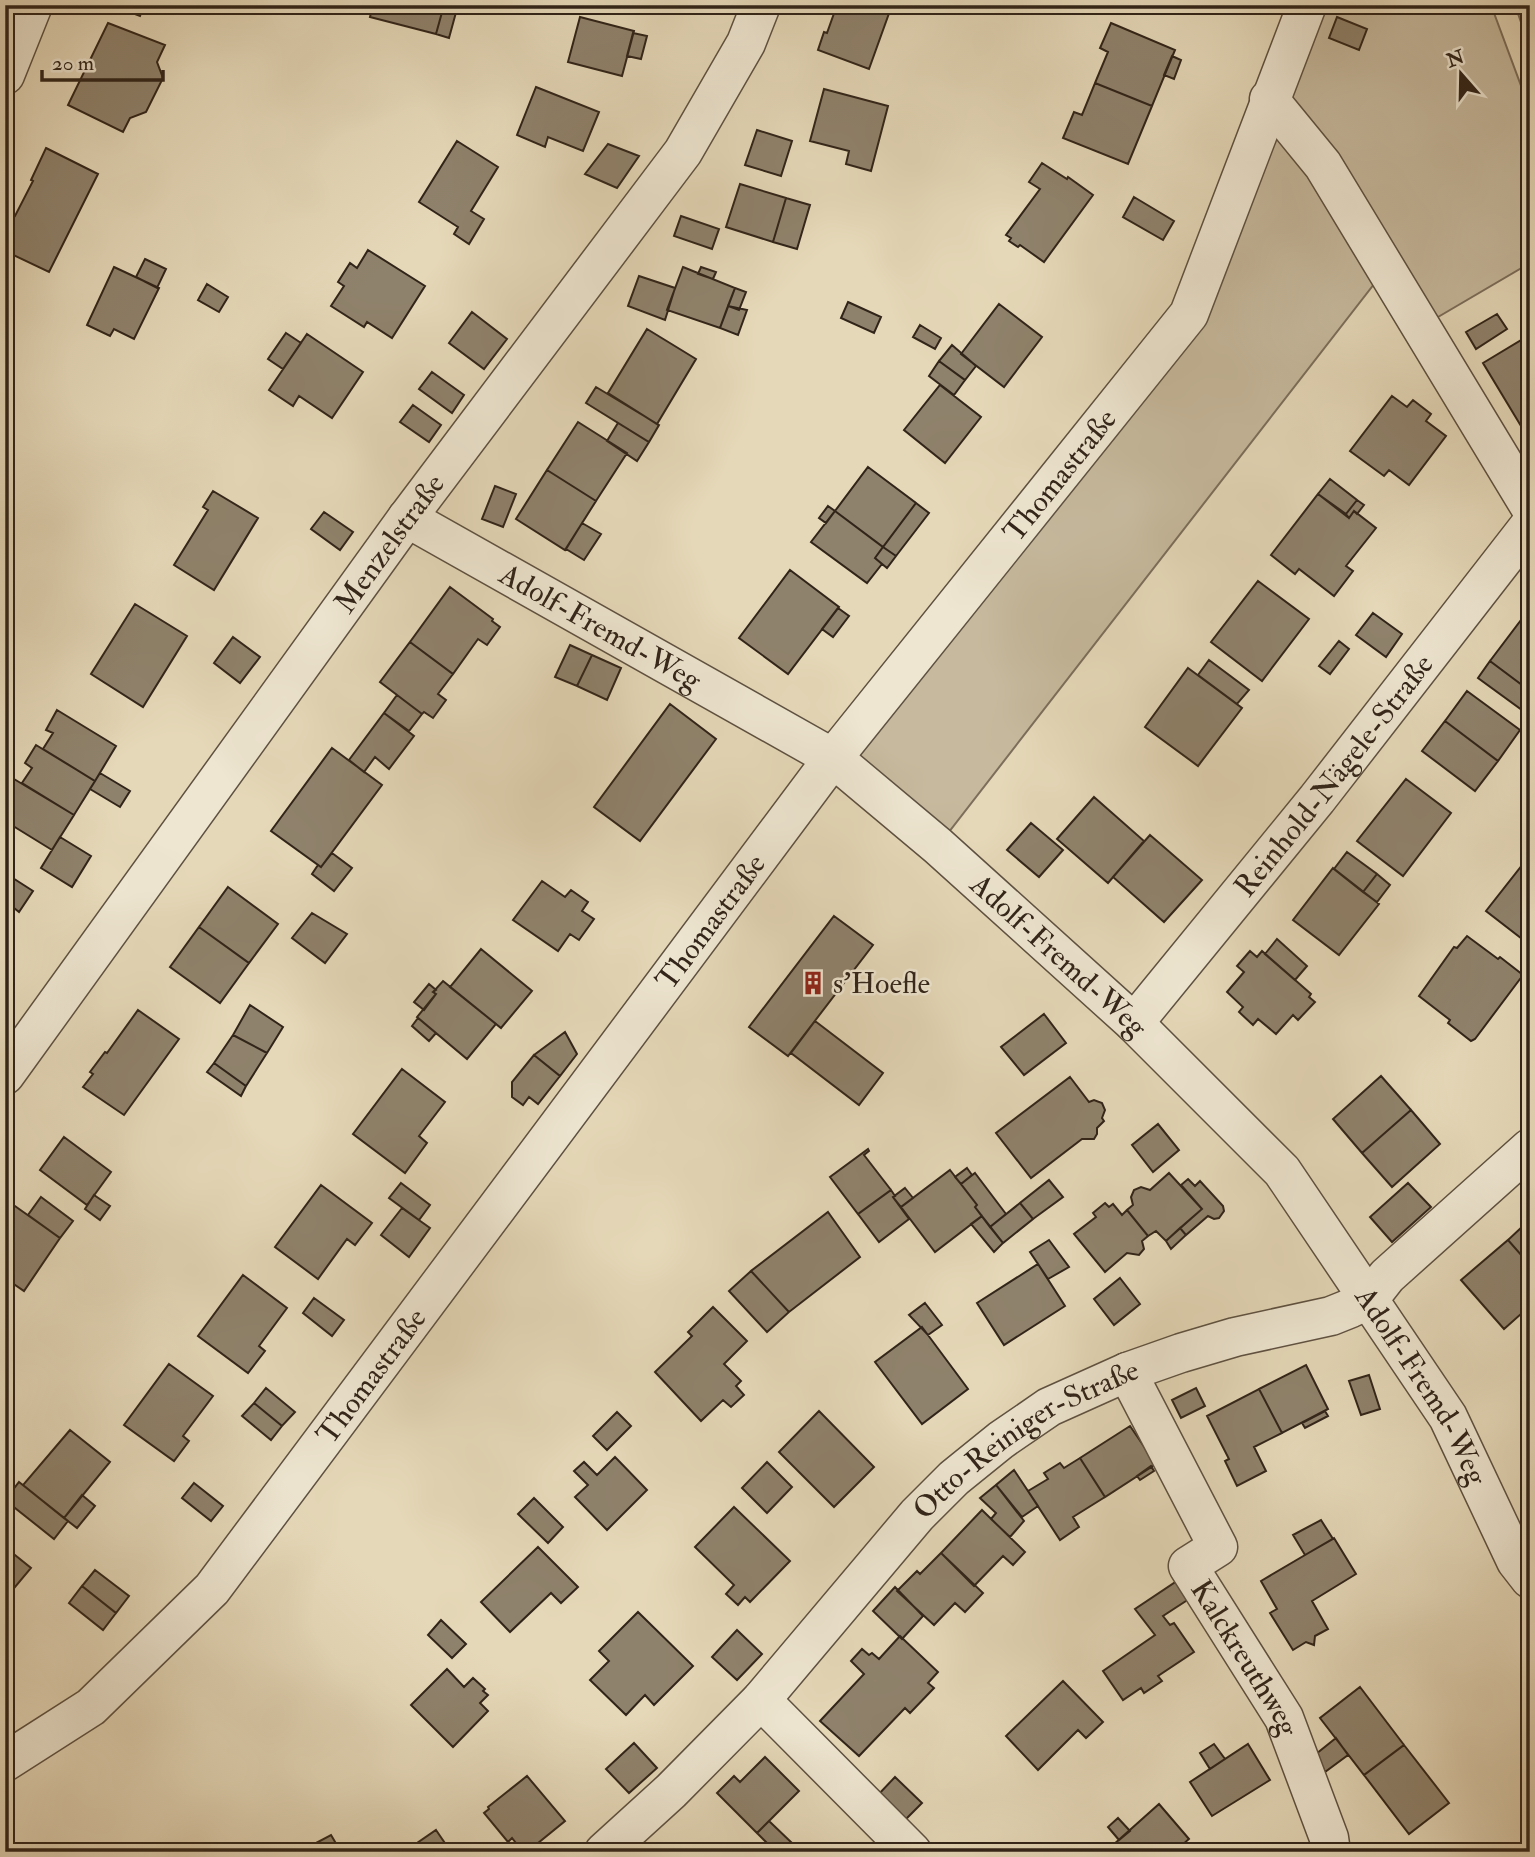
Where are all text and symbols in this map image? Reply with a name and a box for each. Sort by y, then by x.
scale bar [42,38,163,82]
north arrow [1426,38,1496,108]
text: N [1442,44,1469,73]
text: 20 m [52,50,94,77]
street label: Thomastraße [995,401,1124,549]
street label: Menzelstraße [326,466,452,620]
street label: Adolf-Fremd-Weg [492,555,709,699]
street label: Reinhold-Nägele-Straße [1226,647,1441,904]
street label: Thomastraße [648,846,773,997]
street label: Adolf-Fremd-Weg [962,865,1156,1045]
place label: s'Hoefle [833,965,930,1002]
building icon: s'Hoefle [799,969,827,997]
street label: Adolf-Fremd-Weg [1347,1279,1496,1492]
street label: Thomastraße [308,1301,434,1451]
street label: Otto-Reiniger-Straße [905,1351,1143,1527]
street label: Kalckreuthweg [1183,1573,1308,1742]

